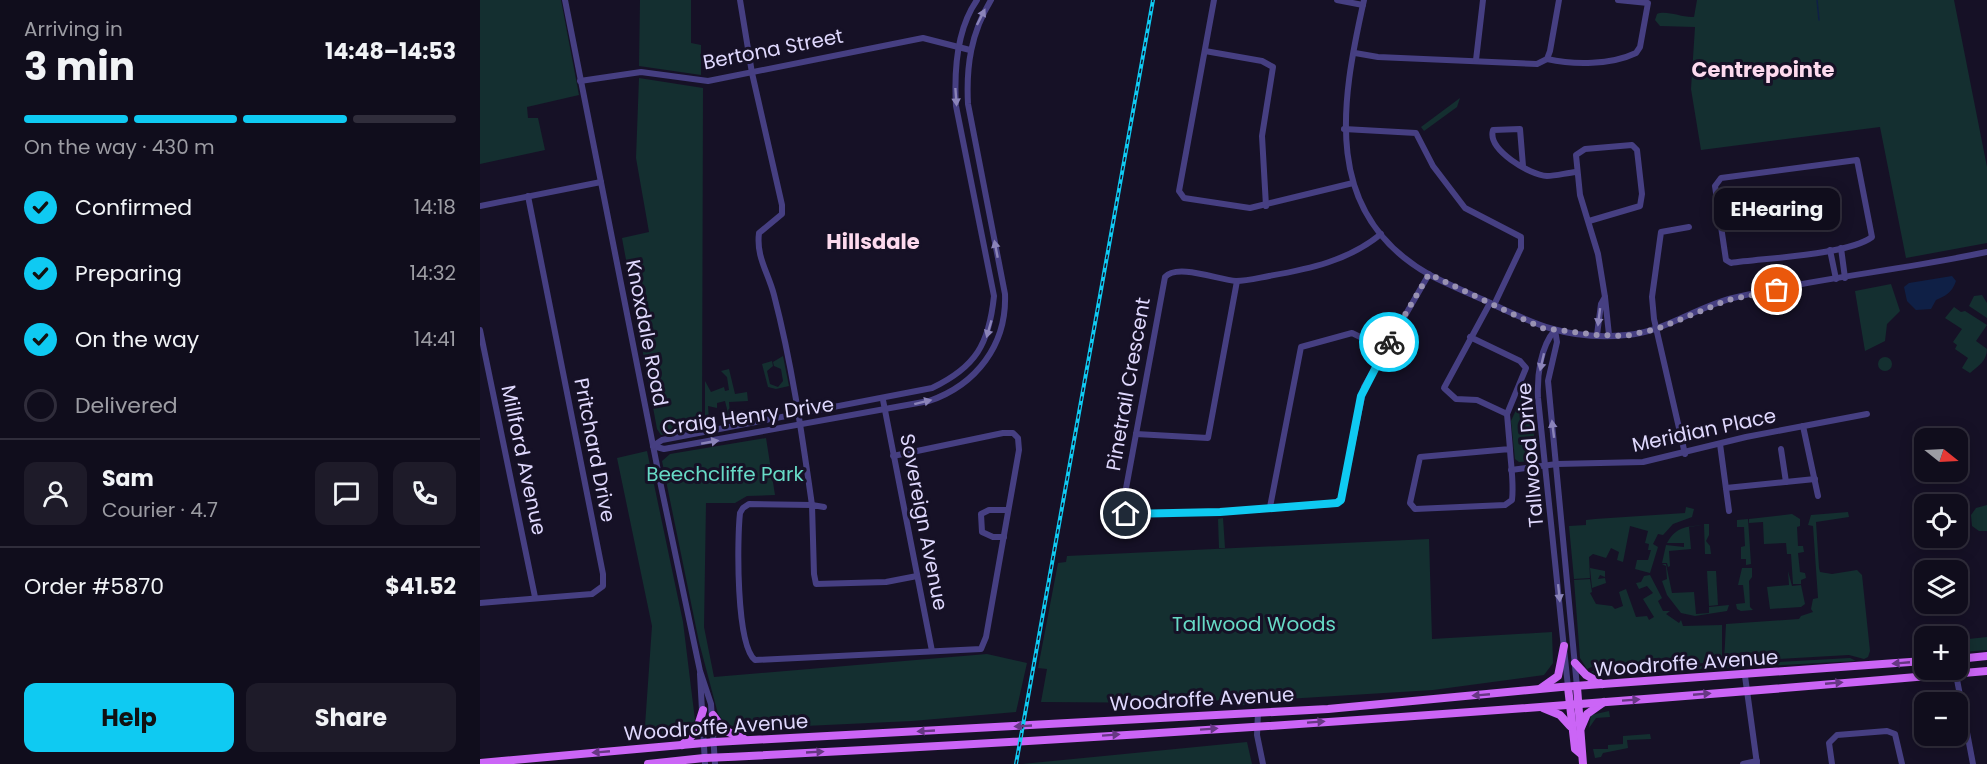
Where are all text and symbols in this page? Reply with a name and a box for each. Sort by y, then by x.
one-way arrow [976,8,986,25]
text: Arriving in [24,15,123,43]
street label: Bertona Street [700,22,846,76]
text: 14:48–14:53 [325,36,456,67]
text: 3 min [24,39,135,94]
district label: Centrepointe [1692,55,1835,84]
one-way arrow [951,87,961,106]
text: On the way · 430 m [24,133,215,161]
callout: EHearing [1714,188,1840,230]
icon: check [24,191,57,224]
text: Confirmed [75,192,192,223]
text: 14:18 [414,193,456,221]
text: EHearing [1731,195,1823,223]
district label: Hillsdale [826,227,920,256]
one-way arrow [991,239,1000,258]
icon: check [24,257,57,290]
street label: Knoxdale Road [619,257,675,409]
text: Preparing [75,258,182,289]
text: 14:32 [409,259,456,287]
pin [1751,264,1802,315]
icon: bag [1760,273,1793,306]
street label: Pinetrail Crescent [1099,295,1157,473]
one-way arrow [1595,308,1604,327]
courier [1359,312,1419,372]
one-way arrow [984,320,993,338]
icon: check [24,323,57,356]
text: On the way [75,324,199,355]
text: 14:41 [414,325,456,353]
icon: bike [1373,326,1406,359]
one-way arrow [1536,353,1546,372]
street label: Pritchard Drive [567,376,623,524]
street label: Tallwood Drive [1510,381,1550,529]
street label: Millford Avenue [494,382,554,538]
text: Delivered [75,390,178,421]
street label: Craig Henry Drive [660,390,836,442]
one-way arrow [913,397,932,407]
street label: Meridian Place [1629,401,1779,459]
one-way arrow [1549,420,1558,439]
north arrow [1914,428,1968,482]
map controls [1914,428,1968,746]
street label: Sovereign Avenue [893,431,955,613]
one-way arrow [701,437,720,446]
park label: Beechcliffe Park [646,460,805,488]
button: person [24,462,87,525]
button: chat [315,462,378,525]
button: phone [393,462,456,525]
text: Sam [102,463,154,494]
pin [1100,488,1151,539]
button: locate [1914,494,1968,548]
text: Courier · 4.7 [102,496,218,524]
icon: home [1109,497,1142,530]
button: layers [1914,560,1968,614]
text: Order #5870 [24,571,164,602]
text: $41.52 [385,571,456,602]
one-way arrow [1554,584,1564,603]
park label: Tallwood Woods [1172,610,1336,638]
button: + [1914,626,1968,680]
street label: Woodroffe Avenue [1593,643,1779,683]
one-way arrow [1891,658,1910,668]
one-way arrow [1824,678,1843,687]
street label: Woodroffe Avenue [1109,680,1295,718]
button: Help [24,683,234,752]
button: Share [246,683,456,752]
one-way arrow [1693,689,1712,699]
one-way arrow [1472,690,1491,700]
button: − [1914,692,1968,746]
one-way arrow [1622,695,1641,704]
street label: Woodroffe Avenue [623,707,809,747]
one-way arrow [1306,717,1325,727]
one-way arrow [1014,721,1033,730]
one-way arrow [1199,724,1218,734]
one-way arrow [917,726,936,736]
one-way arrow [1101,731,1120,740]
one-way arrow [592,747,611,757]
one-way arrow [805,747,824,756]

